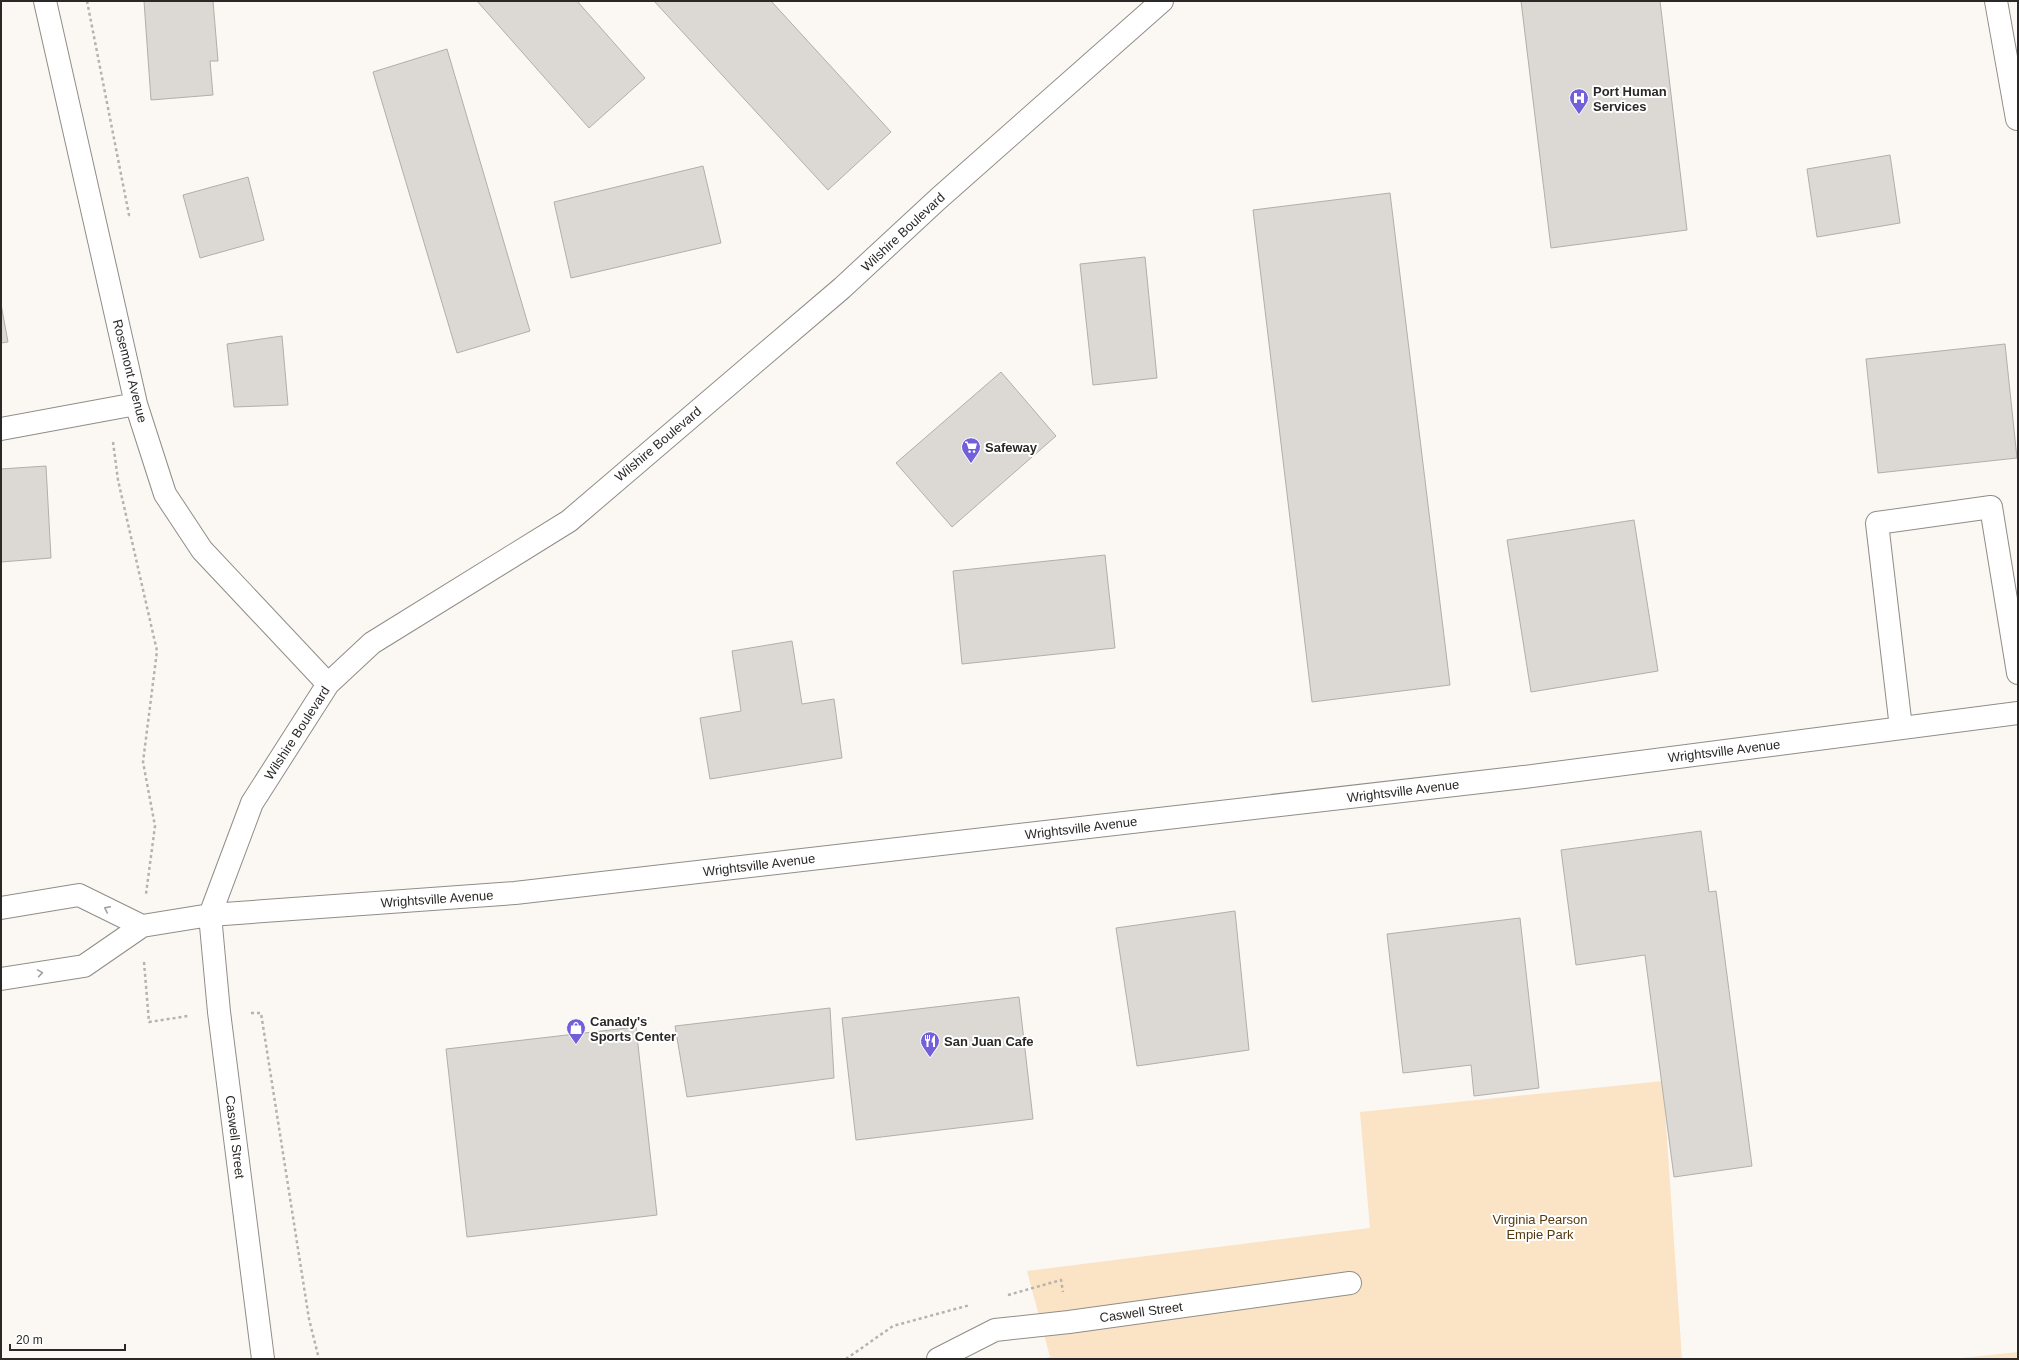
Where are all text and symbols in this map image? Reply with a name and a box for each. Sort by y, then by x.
place label: Port Human Services [1593,84,1667,114]
hospital icon: Port Human Services [1568,87,1590,115]
street label: Wilshire Boulevard [858,190,948,274]
street label: Rosemont Avenue [110,318,150,424]
street label: Wilshire Boulevard [612,403,704,485]
supermarket icon: Safeway [960,436,982,464]
place label: Safeway [985,440,1038,455]
street label: Wilshire Boulevard [261,683,333,783]
street label: Wrightsville Avenue [1667,737,1781,765]
street label: Wrightsville Avenue [1346,777,1460,805]
street label: Wrightsville Avenue [1024,814,1138,842]
street label: Wrightsville Avenue [702,851,816,879]
street label: Wrightsville Avenue [380,888,494,910]
one-way arrow [104,906,111,914]
one-way arrow [36,969,43,978]
place label: Canady's Sports Center [590,1014,676,1044]
shop icon: Canady's Sports Center [565,1017,587,1045]
restaurant icon: San Juan Cafe [919,1030,941,1058]
place label: San Juan Cafe [944,1034,1034,1049]
street label: Caswell Street [222,1094,248,1180]
park label: Virginia Pearson Empie Park [1492,1212,1588,1242]
street label: Caswell Street [1098,1299,1184,1325]
scale bar [10,1326,125,1352]
text: 20 m [16,1333,43,1347]

